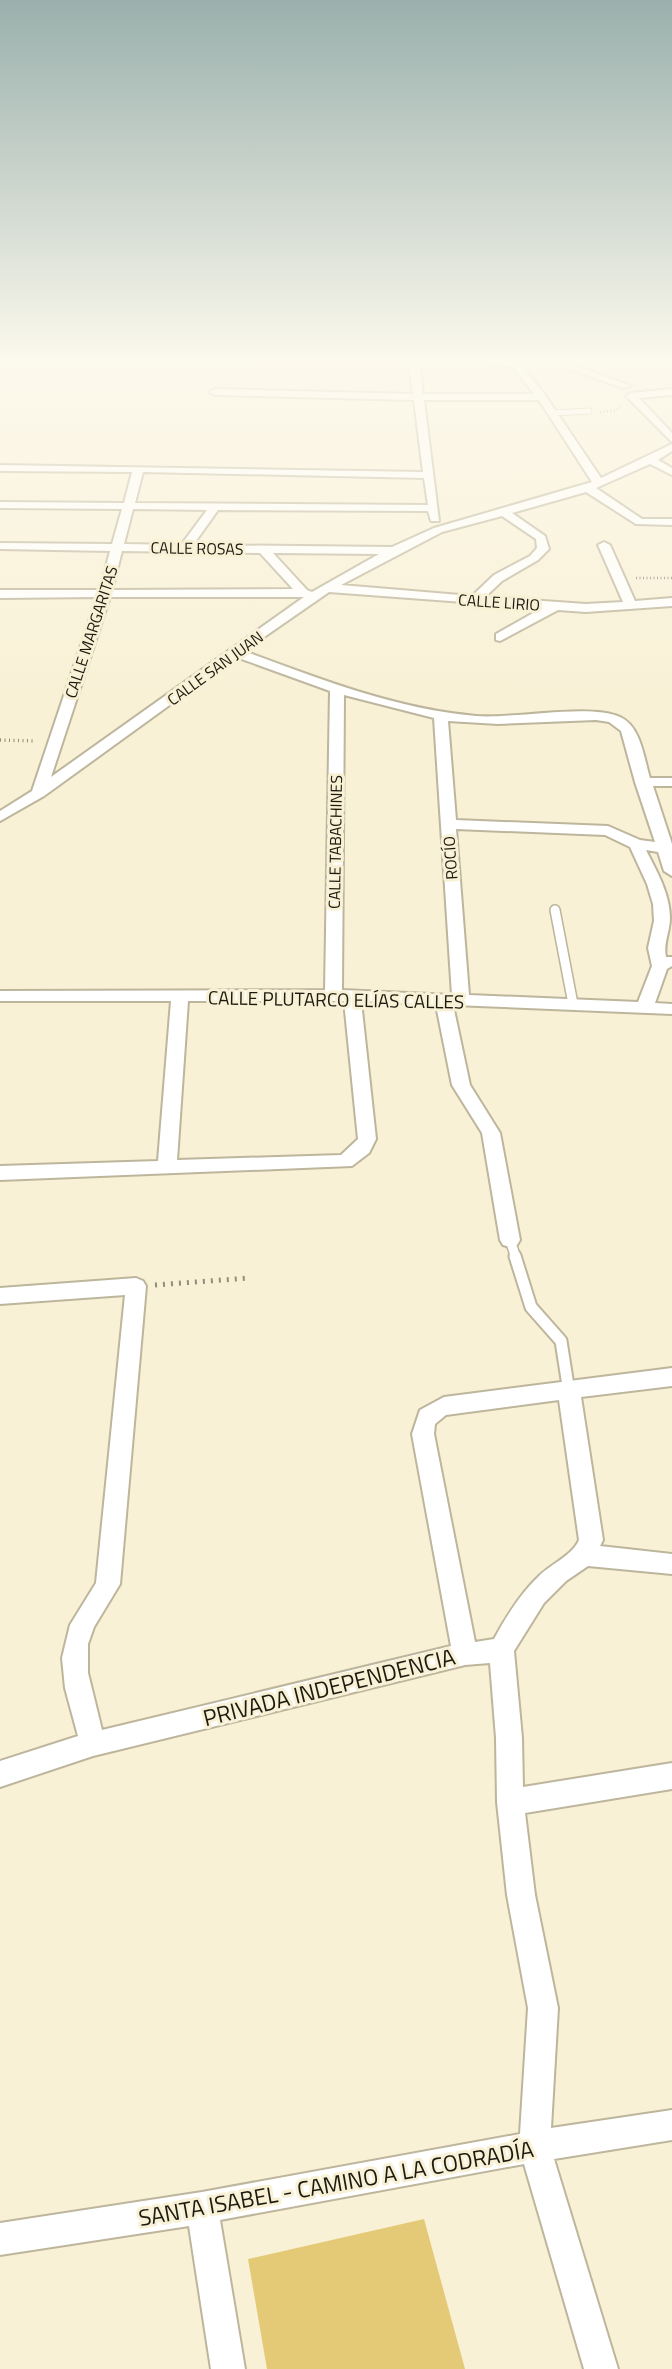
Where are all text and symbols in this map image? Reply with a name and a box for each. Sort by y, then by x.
street label: CALLE ROSAS [150,535,244,561]
street label: CALLE MARGARITAS [58,563,124,701]
street label: CALLE LIRIO [457,587,541,617]
street label: CALLE SAN JUAN [162,625,268,711]
street label: CALLE TABACHINES [322,775,348,909]
street label: ROCÍO [437,835,463,881]
street label: CALLE PLUTARCO ELÍAS CALLES [208,982,464,1016]
street label: PRIVADA INDEPENDENCIA [199,1639,459,1735]
street label: SANTA ISABEL - CAMINO A LA CODRADÍA [136,2131,537,2235]

